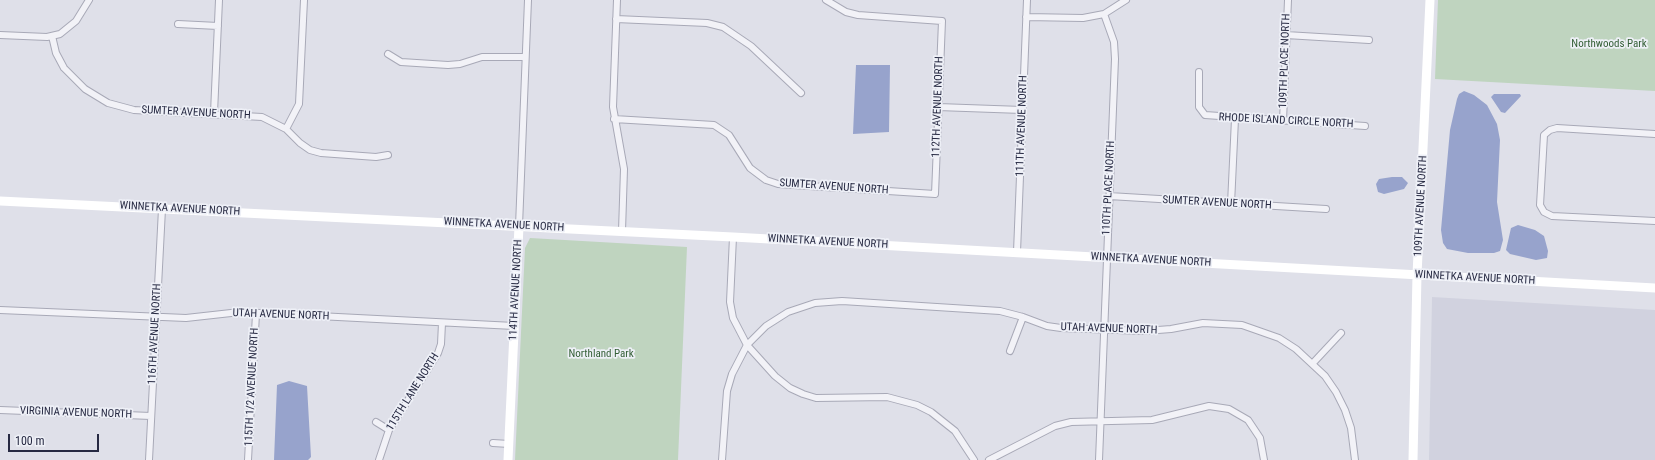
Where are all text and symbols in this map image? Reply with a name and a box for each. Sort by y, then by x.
street label: 109TH PLACE NORTH [1277,13,1293,109]
park label: Northwoods Park [1571,37,1647,51]
street label: 112TH AVENUE NORTH [930,56,946,158]
street label: 111TH AVENUE NORTH [1014,75,1030,177]
street label: SUMTER AVENUE NORTH [141,104,251,122]
street label: RHODE ISLAND CIRCLE NORTH [1218,111,1354,131]
street label: 110TH PLACE NORTH [1100,140,1118,236]
street label: 109TH AVENUE NORTH [1412,155,1430,257]
street label: SUMTER AVENUE NORTH [779,177,889,197]
street label: SUMTER AVENUE NORTH [1162,194,1272,212]
street label: WINNETKA AVENUE NORTH [119,199,241,219]
street label: WINNETKA AVENUE NORTH [443,215,565,235]
street label: WINNETKA AVENUE NORTH [767,232,889,252]
street label: 114TH AVENUE NORTH [507,239,525,341]
street label: WINNETKA AVENUE NORTH [1090,250,1212,270]
street label: WINNETKA AVENUE NORTH [1414,268,1536,288]
street label: 116TH AVENUE NORTH [146,283,164,385]
street label: UTAH AVENUE NORTH [232,307,330,323]
street label: UTAH AVENUE NORTH [1060,321,1158,337]
street label: 115TH 1/2 AVENUE NORTH [242,327,262,447]
park label: Northland Park [568,347,634,361]
street label: 115TH LANE NORTH [384,351,442,433]
street label: VIRGINIA AVENUE NORTH [20,404,132,422]
scale bar [10,426,101,452]
text: 100 m [15,434,45,448]

